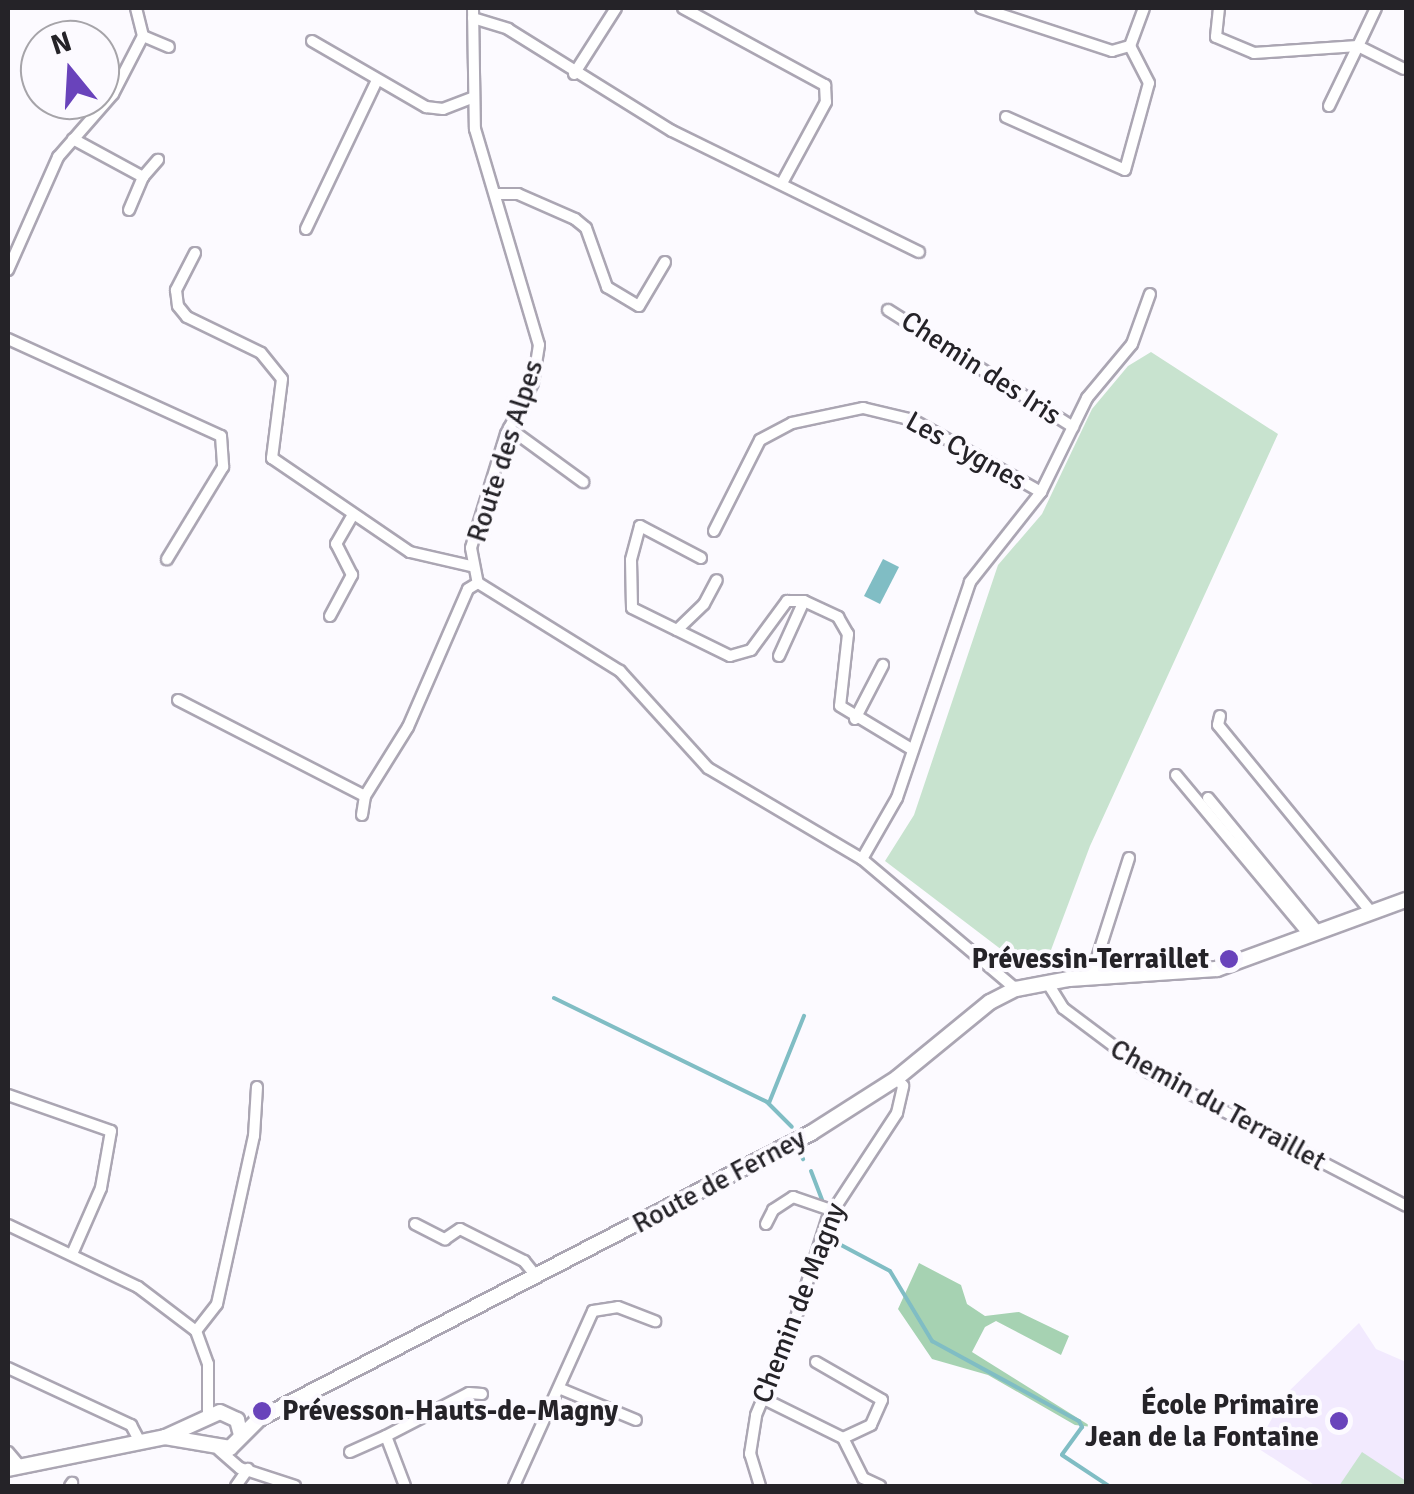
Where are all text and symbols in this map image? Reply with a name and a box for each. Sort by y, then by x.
north arrow [20,20,120,120]
text: N [47,24,76,63]
street label: Chemin des Iris [895,304,1067,432]
street label: Route des Alpes [460,356,550,546]
street label: Les Cygnes [900,404,1032,498]
place label: Prévessin-Terraillet [972,942,1209,976]
marker: Prévessin-Terraillet [1218,948,1240,970]
street label: Chemin du Terraillet [1104,1032,1332,1178]
street label: Route de Ferney [627,1121,811,1241]
street label: Chemin de Magny [745,1198,853,1408]
place label: École Primaire Jean de la Fontaine [1085,1388,1319,1454]
place label: Prévesson-Hauts-de-Magny [282,1394,618,1428]
marker: Prévesson-Hauts-de-Magny [251,1400,273,1422]
marker: École Primaire Jean de la Fontaine [1328,1410,1350,1432]

